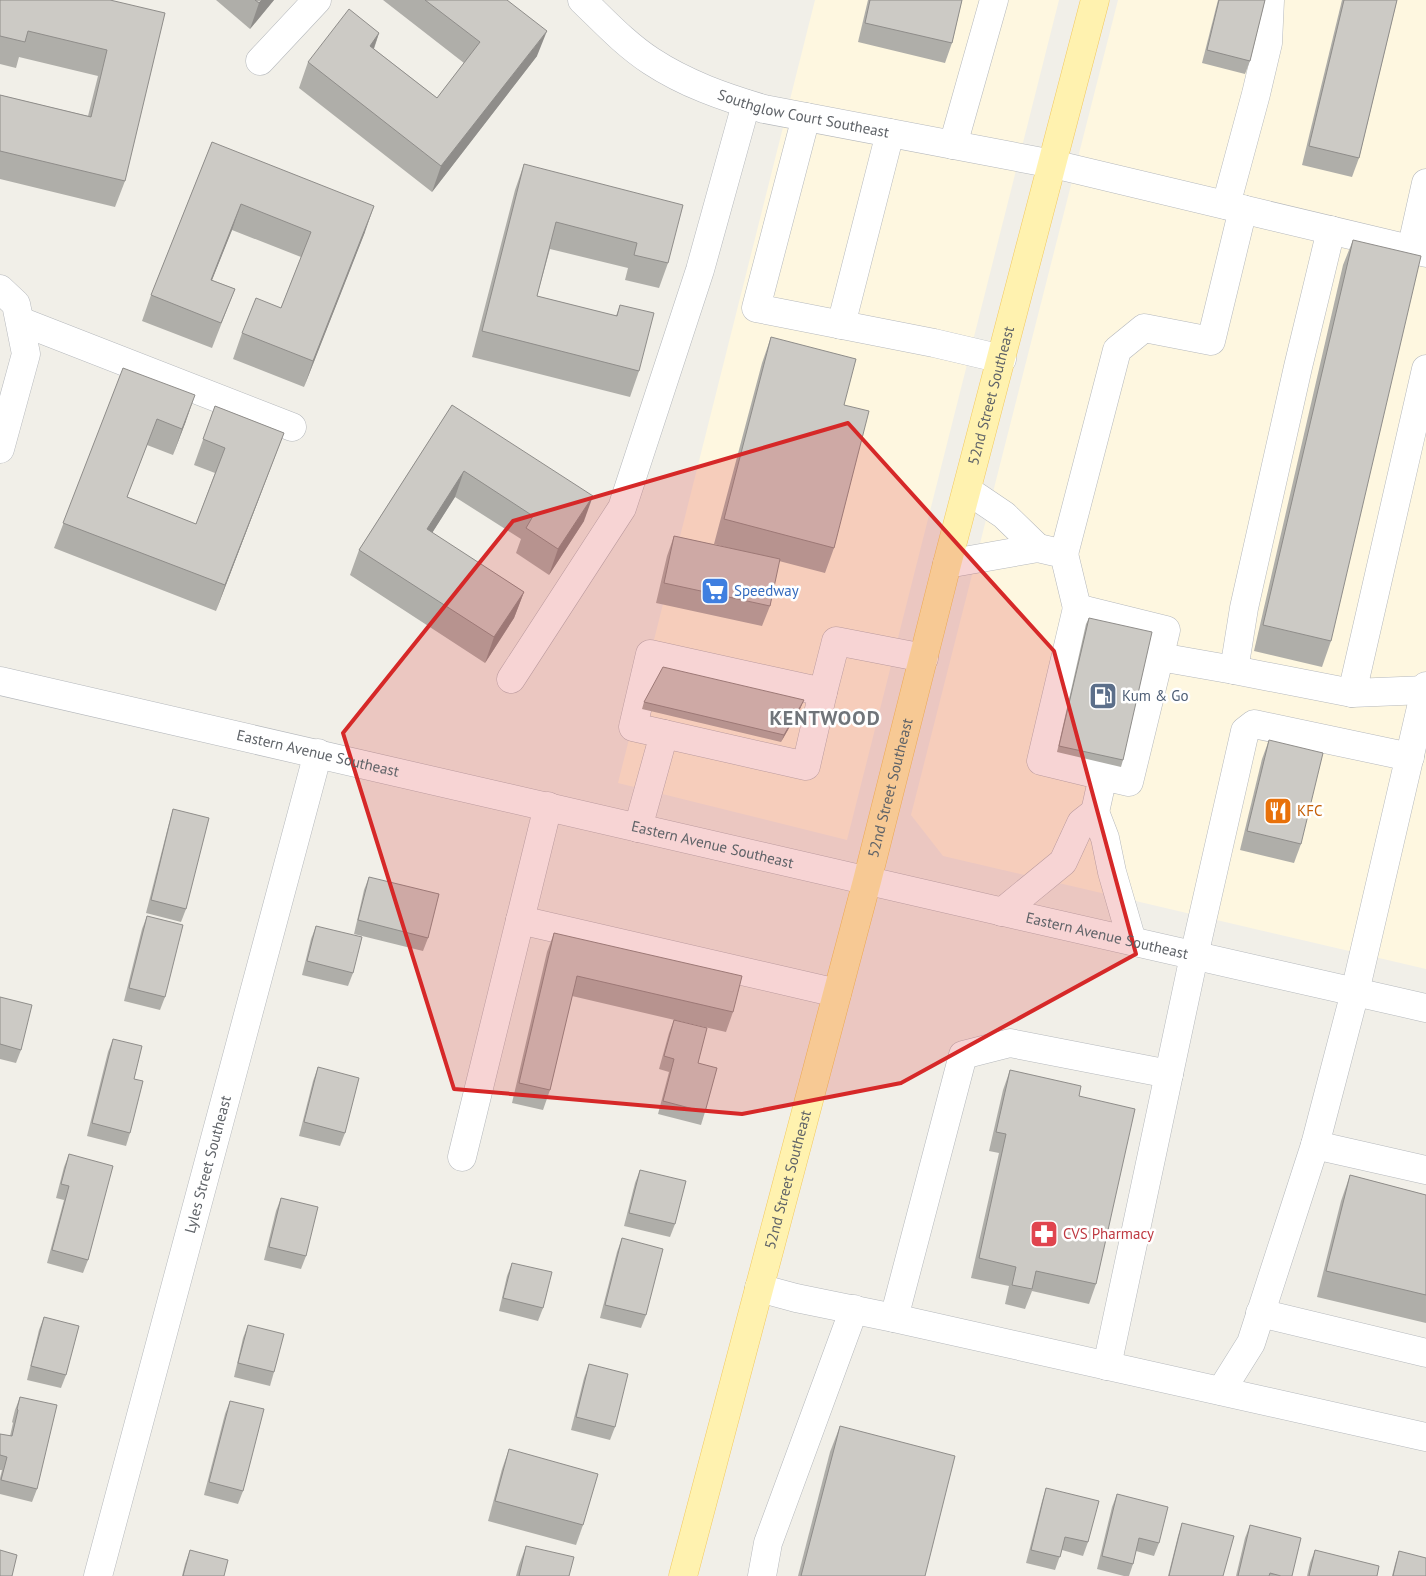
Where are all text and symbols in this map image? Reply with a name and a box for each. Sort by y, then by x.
street label: Southglow Court Southeast [715,85,891,142]
street label: 52nd Street Southeast [963,324,1018,467]
supermarket icon: Speedway [700,576,730,606]
place label: Speedway [734,581,799,600]
fuel station icon: Kum & Go [1088,681,1118,711]
place label: Kum & Go [1122,686,1188,705]
district label: KENTWOOD [769,705,881,731]
street label: 52nd Street Southeast [863,716,917,859]
street label: Eastern Avenue Southeast [235,725,401,781]
restaurant icon: KFC [1263,796,1293,826]
place label: KFC [1297,801,1322,820]
street label: Eastern Avenue Southeast [630,816,796,872]
street label: Eastern Avenue Southeast [1024,908,1190,963]
street label: Lyles Street Southeast [180,1093,235,1235]
street label: 52nd Street Southeast [760,1108,815,1251]
pharmacy icon: CVS Pharmacy [1029,1219,1059,1249]
place label: CVS Pharmacy [1063,1224,1154,1243]

